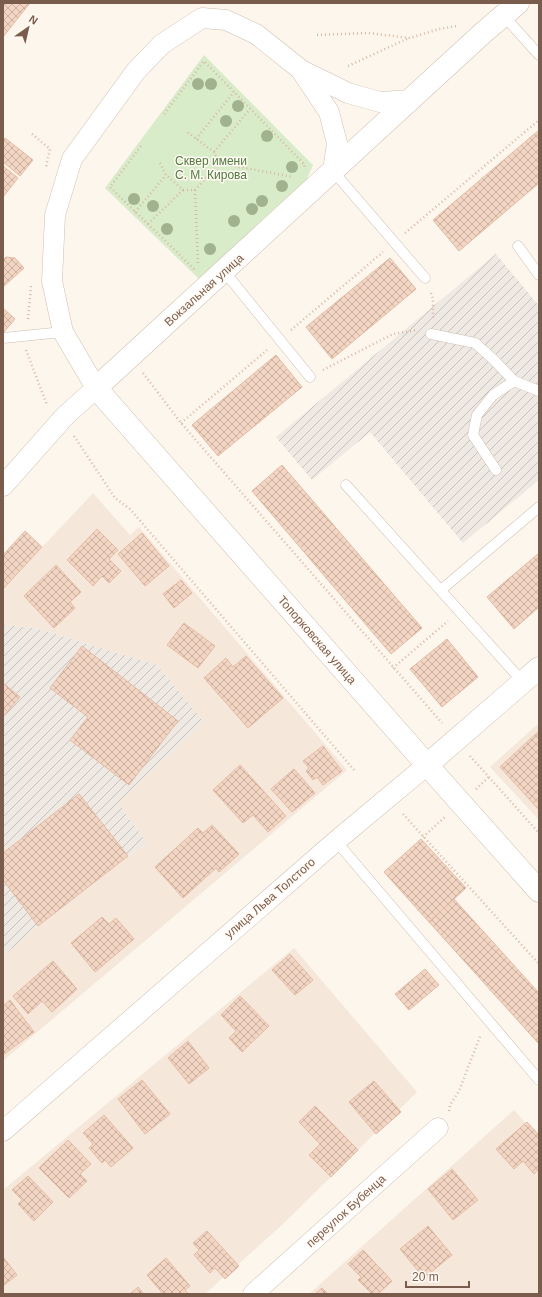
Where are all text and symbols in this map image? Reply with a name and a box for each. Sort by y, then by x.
north arrow [8,8,48,48]
text: N [27,13,40,27]
park label: Сквер имени С. М. Кирова [175,154,247,182]
street label: Вокзальная улица [162,251,247,329]
street label: Топорковская улица [275,593,359,687]
street label: улица Льва Толстого [222,855,318,941]
street label: переулок Бубенца [303,1172,389,1250]
scale bar [406,1263,469,1289]
text: 20 m [412,1270,439,1284]

